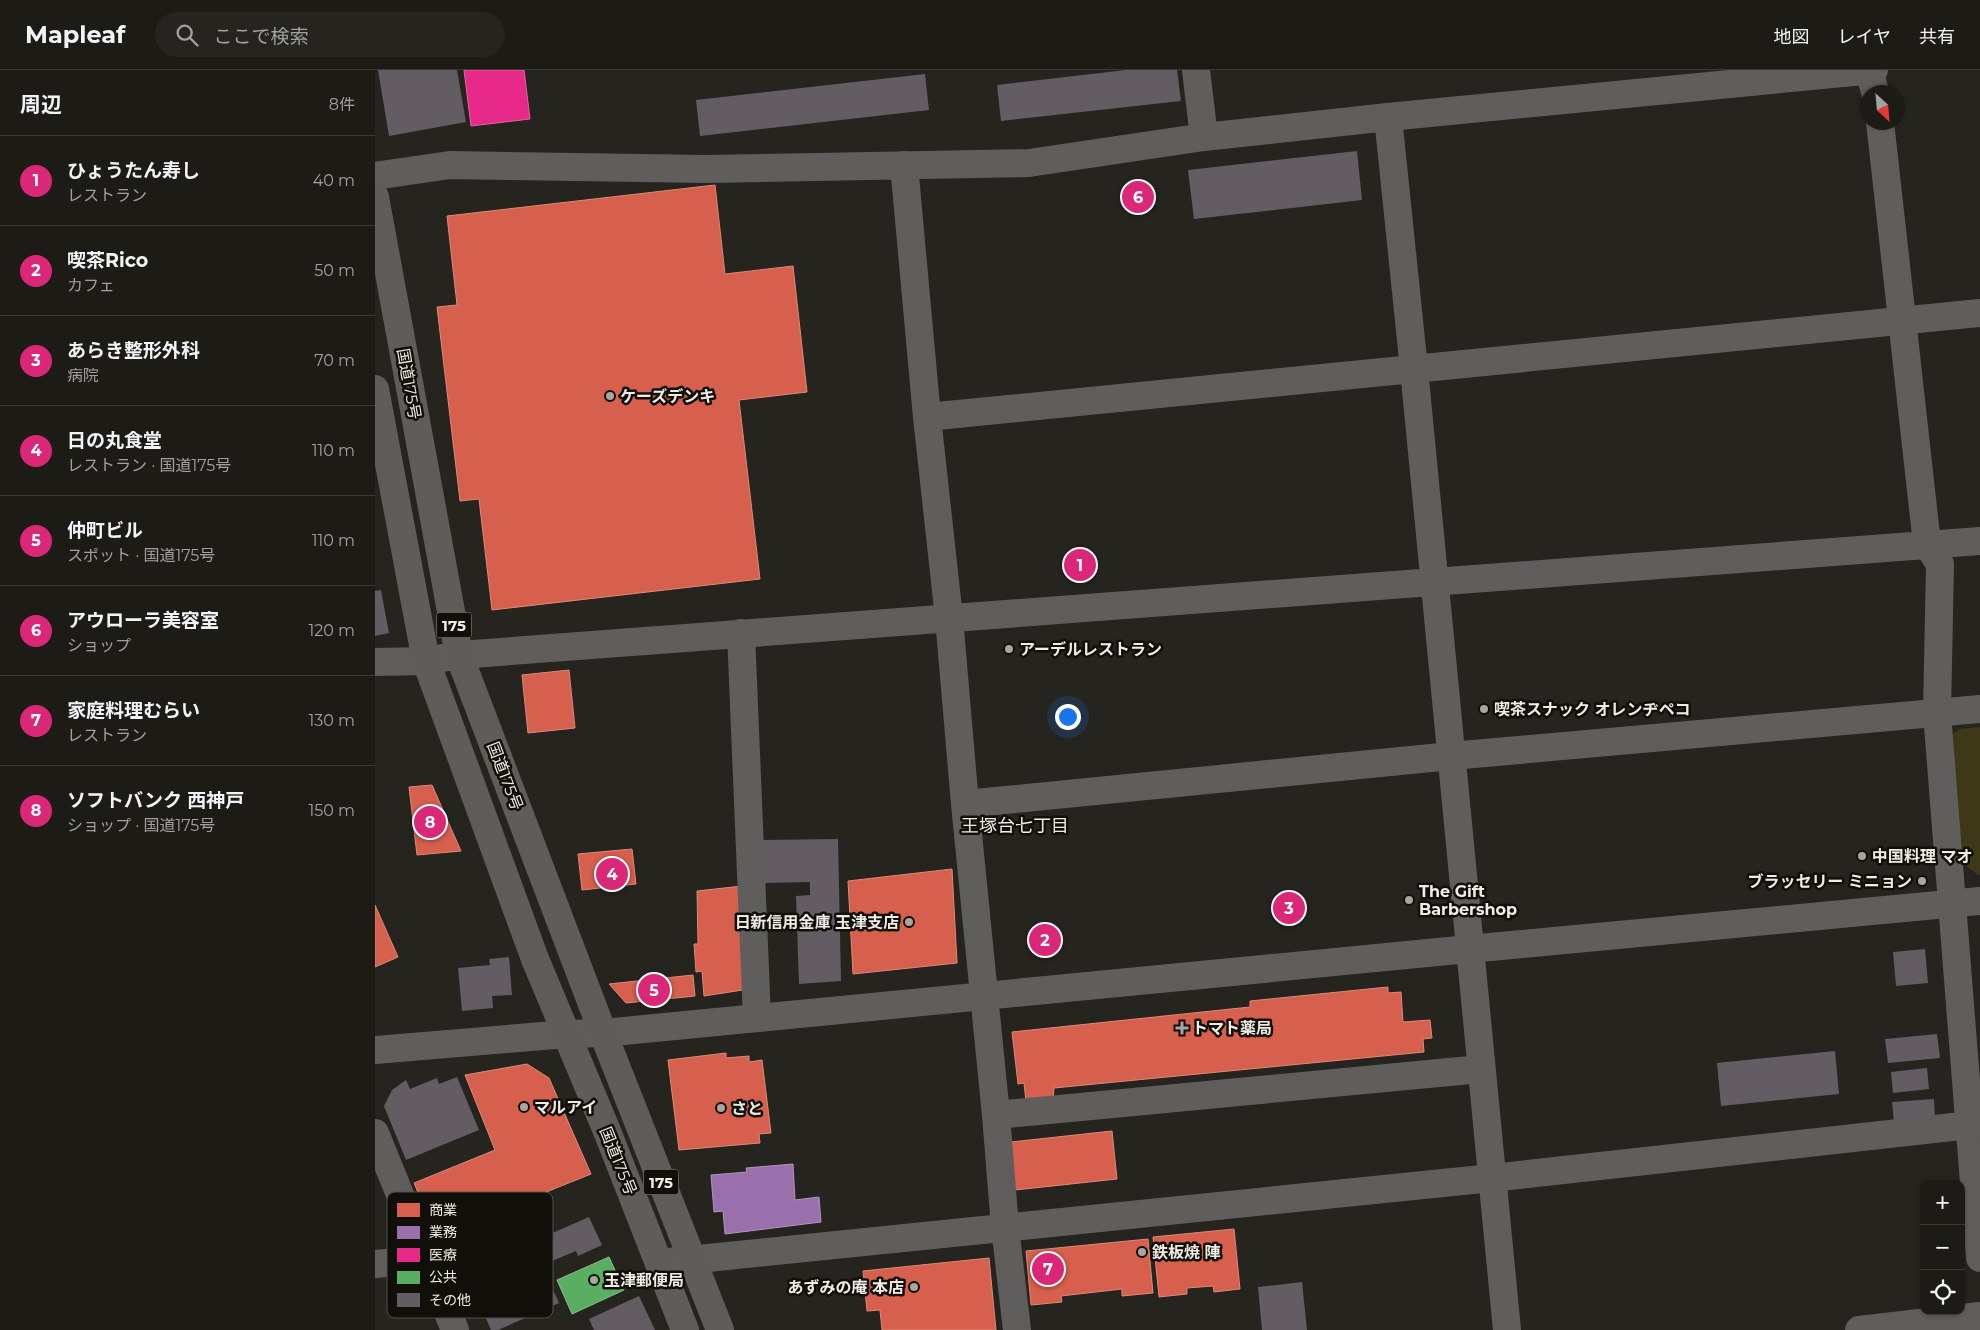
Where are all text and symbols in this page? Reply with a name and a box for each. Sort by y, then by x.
search box [155,12,505,57]
text: Mapleaf [25,20,125,49]
icon: search [173,21,201,49]
text: ここで検索 [213,25,308,48]
text: 地図 [1774,26,1810,48]
text: レイヤ [1838,26,1891,48]
text: 共有 [1919,26,1955,48]
north arrow [1860,85,1905,130]
text: 周辺 [20,92,62,117]
text: 8件 [329,95,355,114]
text: ひょうたん寿し [67,159,200,182]
text: 1 [33,171,39,190]
text: 40 m [313,171,355,190]
pin: 6 [1122,178,1154,216]
text: レストラン [67,186,147,205]
text: 喫茶Rico [67,249,148,272]
text: 2 [31,261,41,280]
text: 50 m [314,261,355,280]
text: カフェ [67,276,115,295]
text: あらき整形外科 [67,339,200,362]
street label: 国道175号 [393,347,425,421]
text: 3 [31,351,41,370]
text: 70 m [314,351,355,370]
text: 病院 [67,366,99,385]
place label: ケーズデンキ [620,387,715,406]
marker: ケーズデンキ [604,390,616,402]
text: 日の丸食堂 [67,429,162,452]
text: 4 [30,441,42,460]
text: 110 m [312,441,355,460]
text: レストラン · 国道175号 [67,456,231,475]
text: 仲町ビル [67,519,143,542]
text: 5 [31,531,41,550]
text: 110 m [312,531,355,550]
text: スポット · 国道175号 [67,546,215,565]
pin: 1 [1064,546,1096,584]
text: アウローラ美容室 [67,609,219,632]
road number: 175 [437,612,471,638]
text: 6 [31,621,41,640]
text: 120 m [308,621,355,640]
text: ショップ [67,636,131,655]
place label: アーデルレストラン [1019,640,1162,659]
marker: アーデルレストラン [1003,643,1015,655]
text: 家庭料理むらい [67,699,200,722]
place label: 喫茶スナック オレンヂペコ [1494,700,1691,719]
marker: 喫茶スナック オレンヂペコ [1478,703,1490,715]
your location [1055,704,1081,730]
text: 7 [31,711,41,730]
text: 130 m [308,711,355,730]
text: レストラン [67,726,147,745]
street label: 国道175号 [483,739,527,813]
text: ソフトバンク 西神戸 [67,789,244,812]
text: 8 [31,801,41,820]
text: 150 m [308,801,355,820]
pin: 8 [414,803,446,841]
district label: 王塚台七丁目 [961,815,1069,837]
text: ショップ · 国道175号 [67,816,215,835]
place label: 中国料理 マオ [1872,847,1973,866]
marker: 中国料理 マオ [1856,850,1868,862]
pin: 4 [596,855,628,893]
place label: ブラッセリー ミニョン [1747,872,1912,891]
marker: ブラッセリー ミニョン [1916,875,1928,887]
place label: The Gift Barbershop [1419,882,1517,919]
pin: 3 [1273,889,1305,927]
marker: The Gift Barbershop [1403,894,1415,906]
place label: 日新信用金庫 玉津支店 [734,913,899,932]
marker: 日新信用金庫 玉津支店 [903,916,915,928]
pin: 2 [1029,921,1061,959]
pin: 5 [638,971,670,1009]
place label: トマト薬局 [1192,1019,1272,1038]
marker: トマト薬局 [1176,1022,1188,1034]
place label: マルアイ [534,1098,597,1117]
place label: さと [731,1099,763,1118]
marker: マルアイ [518,1101,530,1113]
marker: さと [715,1102,727,1114]
street label: 国道175号 [596,1124,640,1198]
road number: 175 [643,1170,679,1194]
map controls [1920,1180,1965,1315]
button: + [1920,1180,1965,1225]
legend [387,1192,553,1318]
text: 商業 [429,1201,457,1219]
text: 業務 [429,1223,457,1241]
button: − [1920,1225,1965,1270]
place label: 鉄板焼 陣 [1152,1243,1221,1262]
text: 医療 [429,1246,457,1264]
marker: 鉄板焼 陣 [1136,1246,1148,1258]
pin: 7 [1032,1250,1064,1288]
text: 公共 [429,1268,457,1286]
button: locate [1920,1270,1965,1315]
place label: 玉津郵便局 [604,1271,684,1290]
marker: 玉津郵便局 [588,1274,600,1286]
place label: あずみの庵 本店 [787,1278,904,1297]
marker: あずみの庵 本店 [908,1281,920,1293]
text: その他 [429,1291,471,1309]

